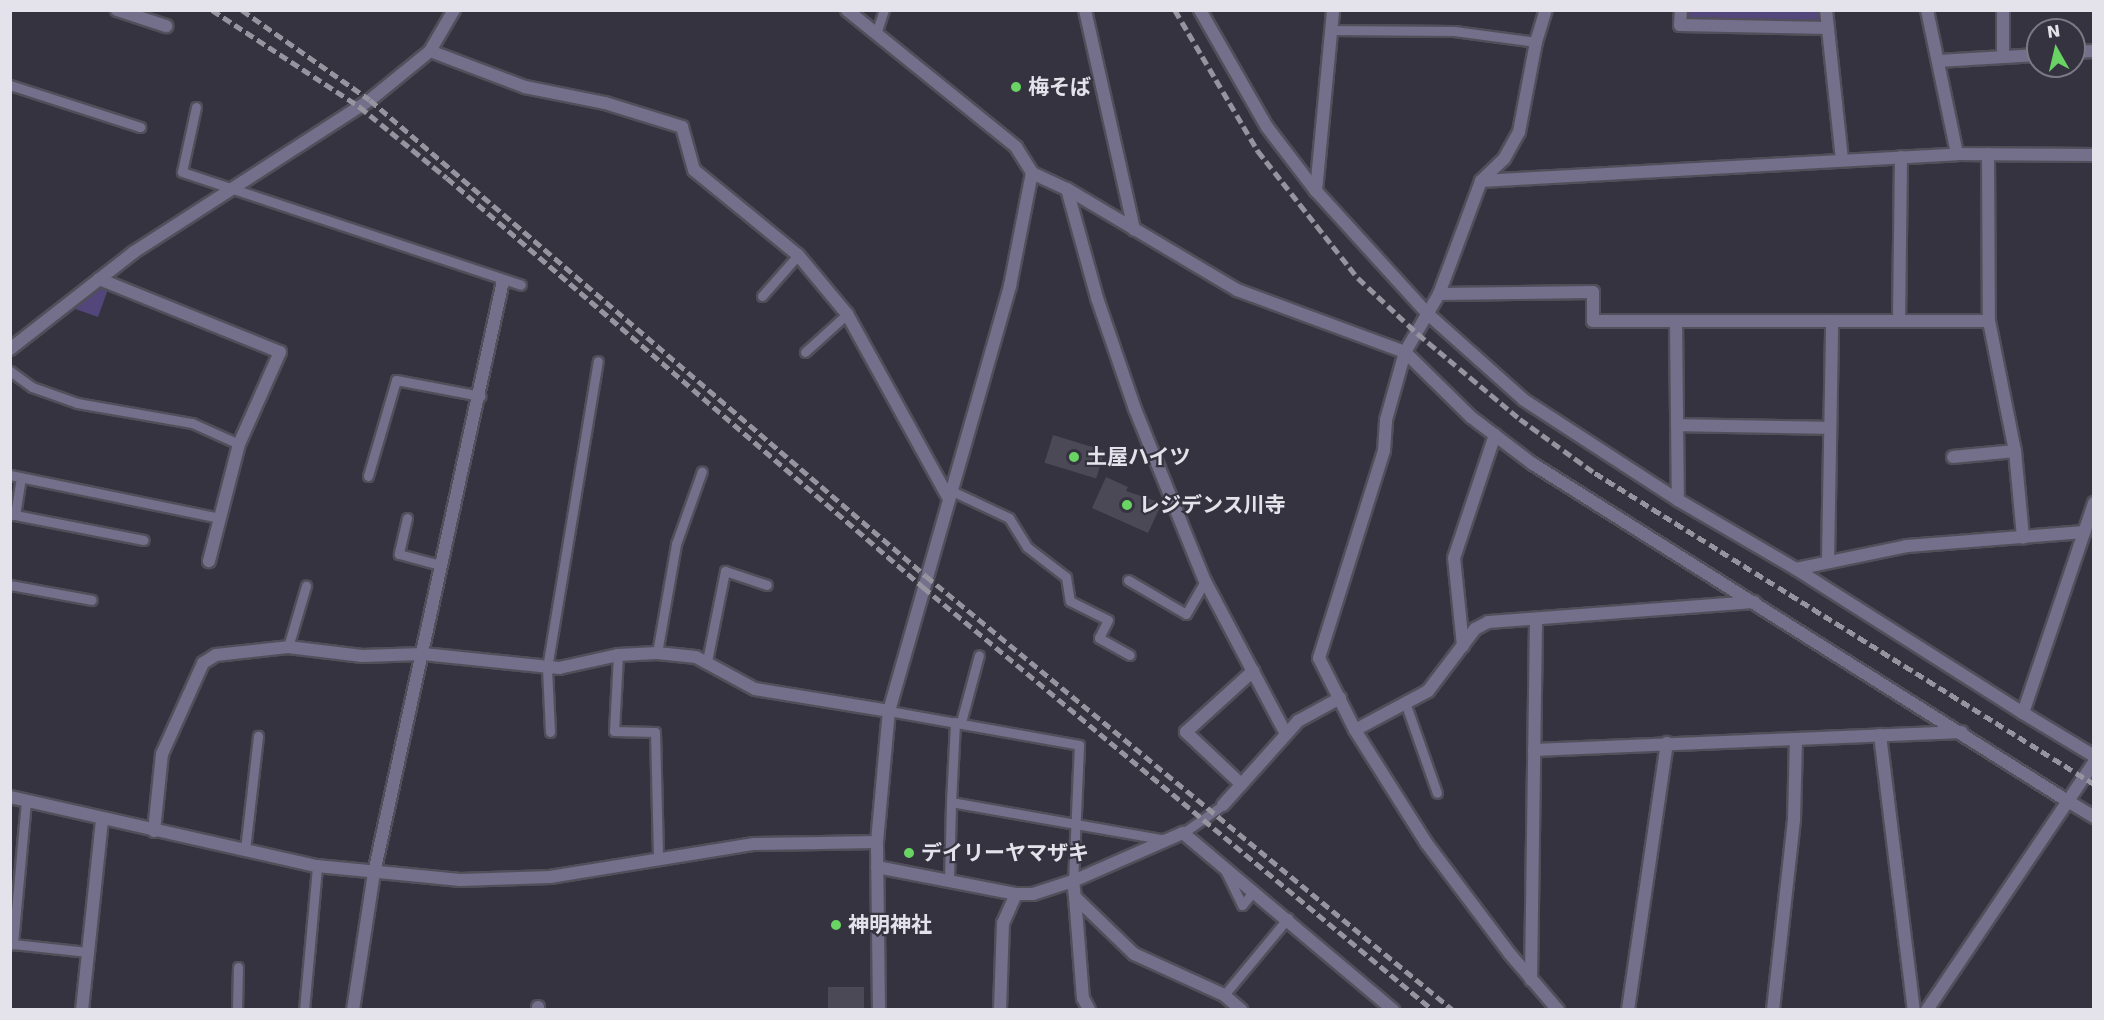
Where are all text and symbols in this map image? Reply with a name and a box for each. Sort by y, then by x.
north arrow [2026,18,2086,78]
text: N [2046,21,2062,42]
place label: 梅そば [1028,74,1091,100]
marker: 梅そば [1009,80,1023,94]
place label: 土屋ハイツ [1086,444,1191,470]
marker: 土屋ハイツ [1067,450,1081,464]
place label: レジデンス川寺 [1139,492,1286,518]
marker: レジデンス川寺 [1120,498,1134,512]
place label: デイリーヤマザキ [921,840,1089,866]
marker: デイリーヤマザキ [902,846,916,860]
place label: 神明神社 [848,912,932,938]
marker: 神明神社 [829,918,843,932]

